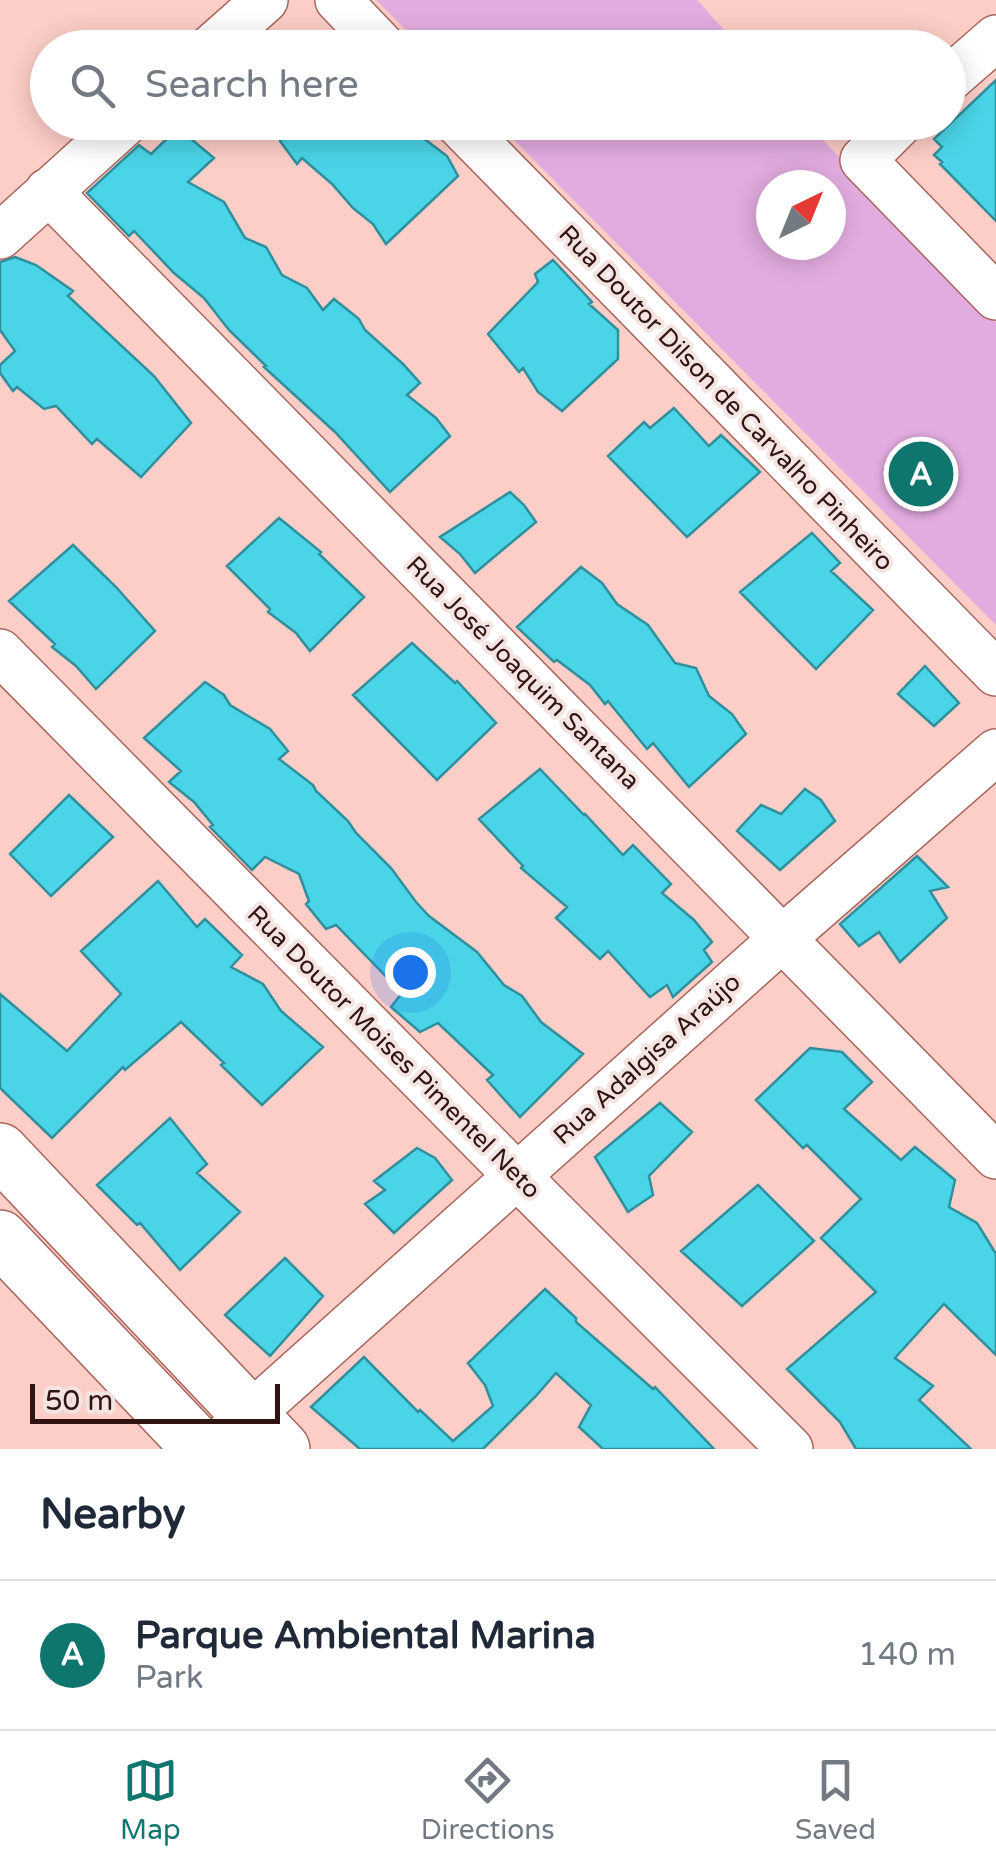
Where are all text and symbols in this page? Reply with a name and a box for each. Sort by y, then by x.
search box [30,30,966,140]
icon: search [65,58,120,113]
text: Search here [145,62,359,108]
north arrow [756,170,846,260]
street label: Rua Doutor Dilson de Carvalho Pinheiro [552,219,900,577]
pin: A [888,436,954,512]
street label: Rua José Joaquim Santana [400,550,646,796]
street label: Rua Doutor Moises Pimentel Neto [241,899,547,1205]
your location [385,947,436,998]
street label: Rua Adalgisa Araújo [547,967,747,1151]
scale bar [30,1379,280,1424]
text: 50 m [45,1384,113,1418]
text: Nearby [40,1489,185,1540]
text: Parque Ambiental Marina [135,1613,596,1659]
text: A [61,1636,84,1674]
text: 140 m [858,1636,956,1674]
text: Park [135,1659,203,1697]
tab: Map [120,1753,181,1847]
tab: Directions [421,1753,555,1847]
tab: Saved [795,1753,876,1847]

